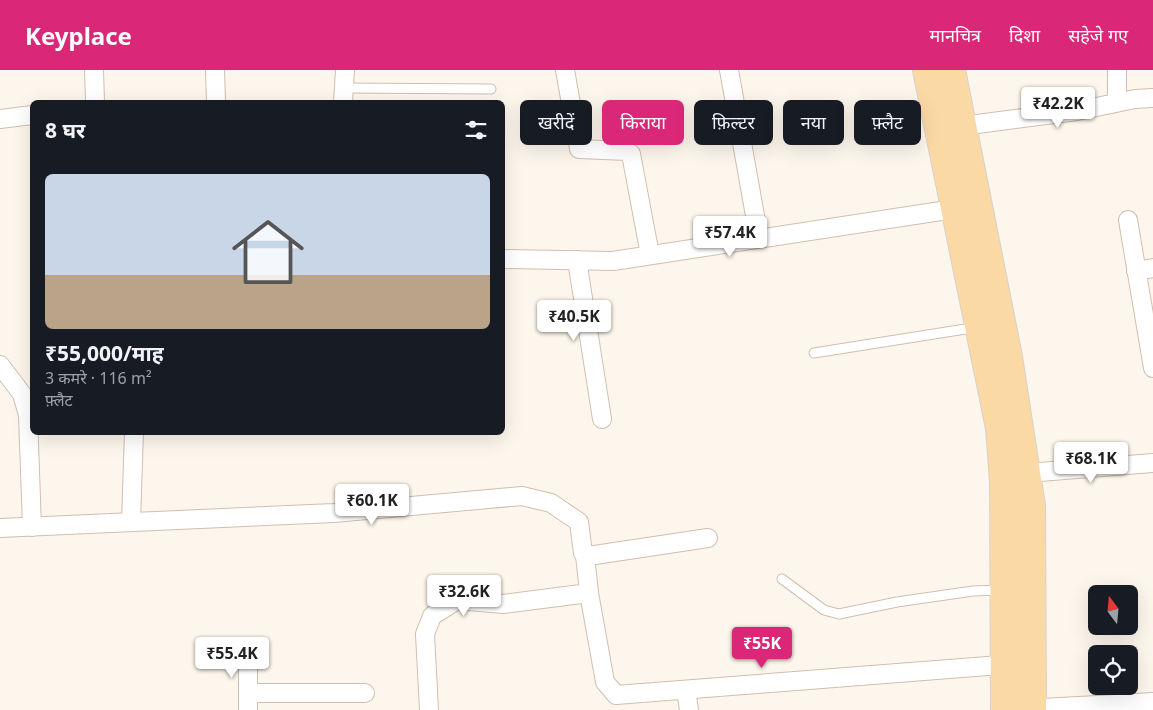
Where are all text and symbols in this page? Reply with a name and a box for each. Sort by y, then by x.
text: Keyplace [25,19,132,52]
text: मानचित्र [930,23,981,47]
text: दिशा [1009,23,1040,47]
text: सहेजे गए [1068,23,1128,47]
pin: ₹42.2K [1017,87,1099,129]
text: ₹42.2K [1032,92,1084,114]
chip: खरीदें [520,100,592,145]
chip: किराया [602,100,684,145]
chip: फ़िल्टर [694,100,773,145]
chip: नया [783,100,844,145]
chip: फ़्लैट [854,100,921,145]
text: 8 घर [45,116,85,144]
icon: filters [462,116,490,144]
icon: home [223,207,313,297]
pin: ₹57.4K [689,216,771,258]
text: ₹57.4K [704,221,756,243]
pin: ₹40.5K [533,300,615,342]
text: ₹40.5K [548,305,600,327]
text: ₹55,000/माह [45,339,164,367]
text: 3 कमरे · 116 m² [45,367,152,389]
text: फ़्लैट [45,389,73,411]
pin: ₹68.1K [1050,442,1132,484]
text: ₹68.1K [1065,447,1117,469]
pin: ₹60.1K [331,484,413,526]
text: ₹60.1K [346,489,398,511]
pin: ₹32.6K [423,574,505,617]
text: ₹32.6K [438,580,490,602]
north arrow [1088,585,1138,635]
map controls [1088,585,1138,695]
pin: ₹55K [732,626,792,669]
text: ₹55K [743,632,781,654]
pin: ₹55.4K [191,636,273,679]
text: ₹55.4K [206,642,258,664]
button: locate [1088,645,1138,695]

